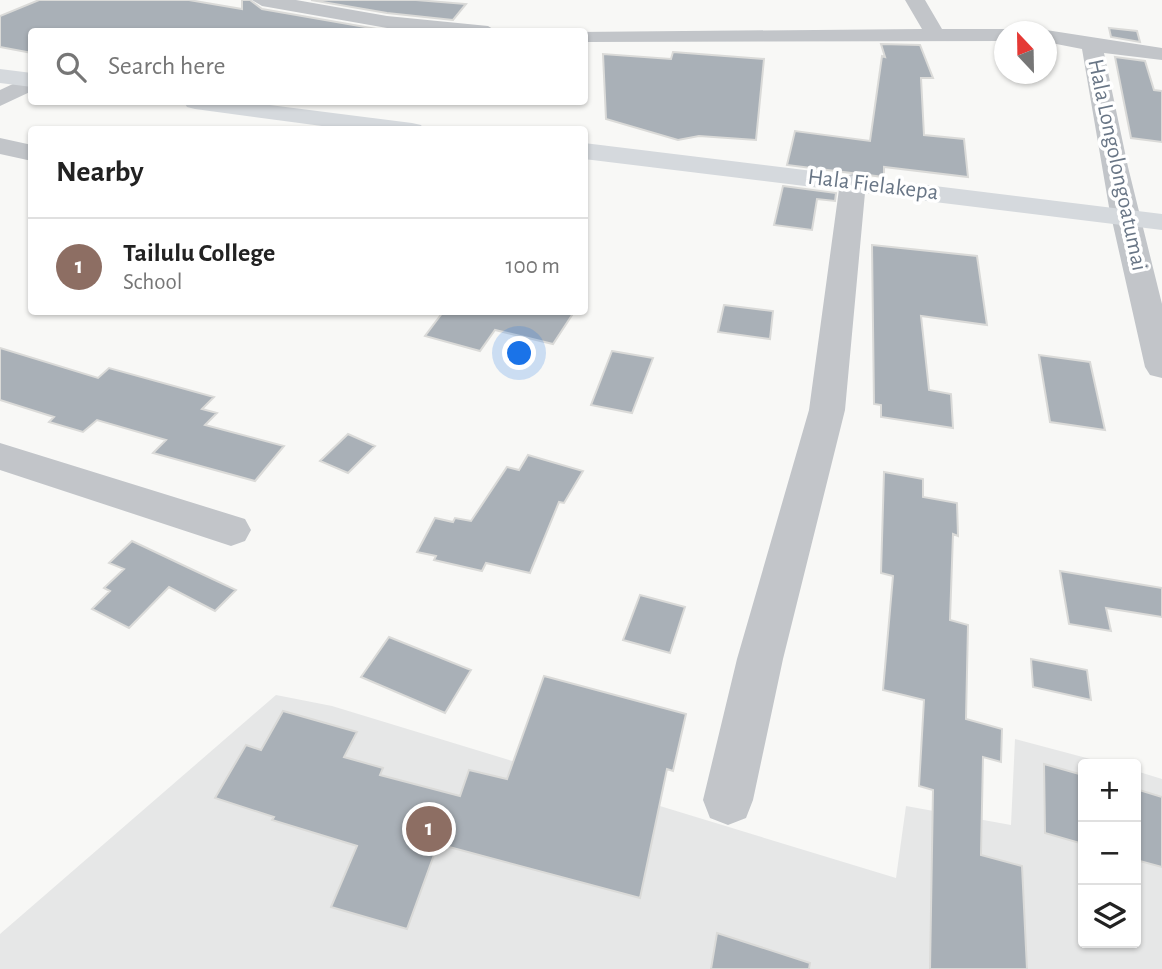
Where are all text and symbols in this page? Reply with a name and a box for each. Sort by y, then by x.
north arrow [994,21,1057,84]
search box [28,28,588,105]
icon: search [52,48,90,86]
text: Search here [108,53,226,79]
street label: Hala Longolongoatumai [1083,57,1151,273]
text: Nearby [56,157,144,187]
street label: Hala Fielakepa [806,166,940,204]
text: Tailulu College [123,240,275,266]
text: 1 [75,255,83,278]
text: 100 m [506,255,560,278]
text: School [123,271,182,294]
your location [502,336,536,370]
map controls [1078,759,1141,948]
button: + [1078,759,1141,822]
pin: 1 [406,803,452,855]
button: − [1078,822,1141,885]
button: layers [1078,885,1141,948]

